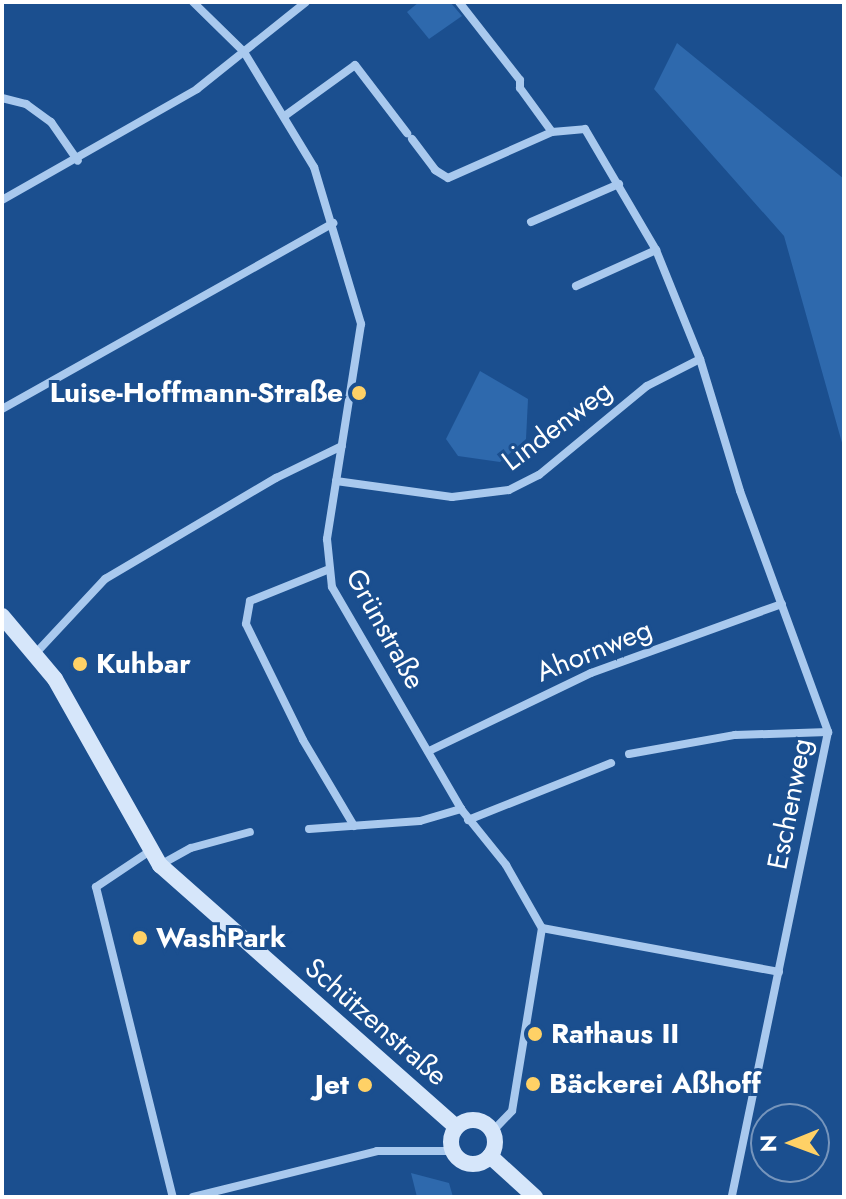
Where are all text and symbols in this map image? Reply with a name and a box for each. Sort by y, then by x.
street label: Lindenweg [496,374,618,478]
place label: Luise-Hoffmann-Straße [50,376,343,410]
marker: Luise-Hoffmann-Straße [350,384,368,402]
street label: Grünstraße [338,563,432,695]
street label: Ahornweg [531,613,657,689]
place label: Kuhbar [96,647,191,681]
marker: Kuhbar [71,655,89,673]
street label: Eschenweg [761,736,819,872]
place label: WashPark [156,921,286,955]
marker: WashPark [131,929,149,947]
street label: Schützenstraße [298,951,454,1093]
place label: Rathaus II [551,1017,679,1051]
marker: Rathaus II [526,1025,544,1043]
place label: Bäckerei Aßhoff [549,1067,761,1101]
place label: Jet [315,1068,349,1102]
marker: Bäckerei Aßhoff [524,1075,542,1093]
marker: Jet [356,1076,374,1094]
north arrow [750,1103,830,1183]
text: N [752,1134,784,1152]

